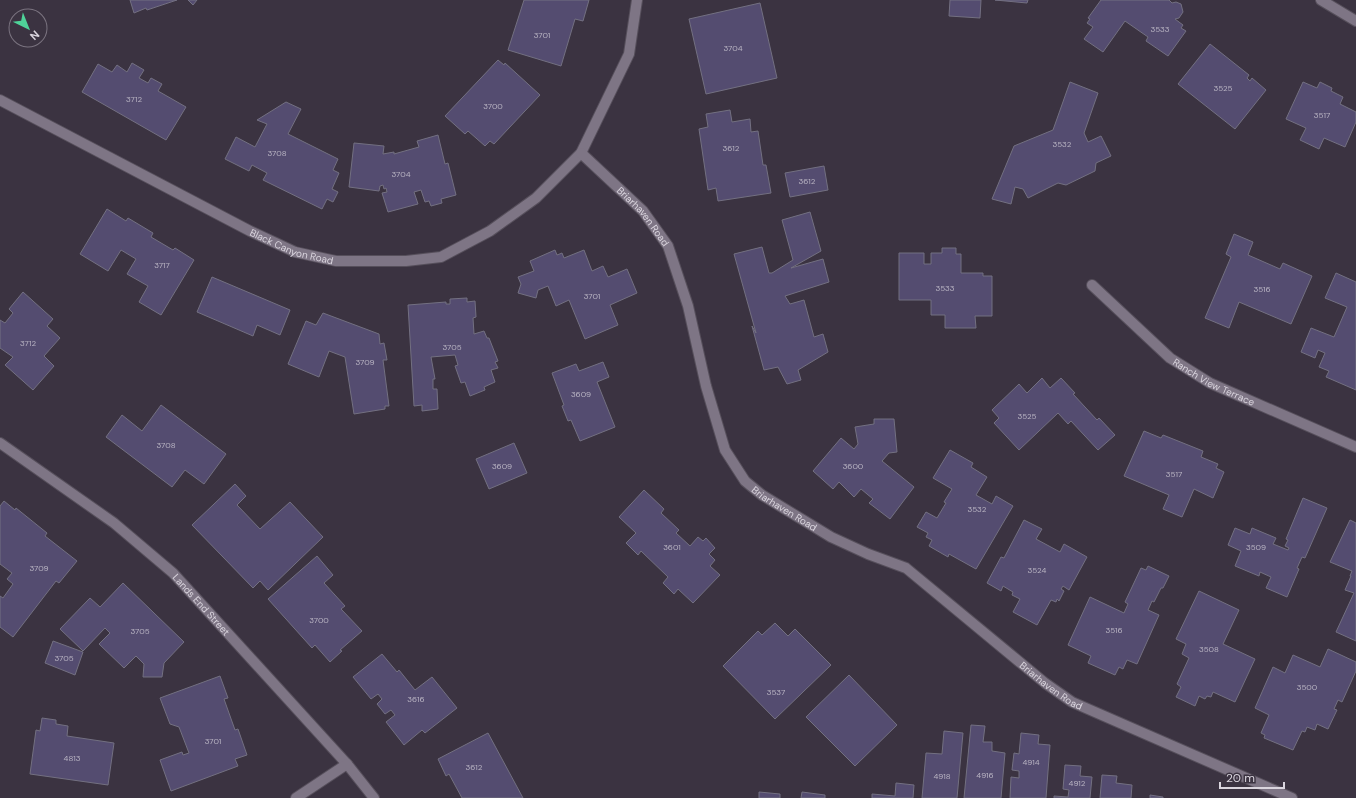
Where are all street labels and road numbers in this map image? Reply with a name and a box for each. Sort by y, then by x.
street label: Briarhaven Road [614,184,672,249]
street label: Black Canyon Road [248,226,335,267]
street label: Ranch View Terrace [1170,355,1257,409]
street label: Briarhaven Road [749,483,819,534]
street label: Lands End Street [170,571,233,638]
street label: Briarhaven Road [1017,659,1085,713]

